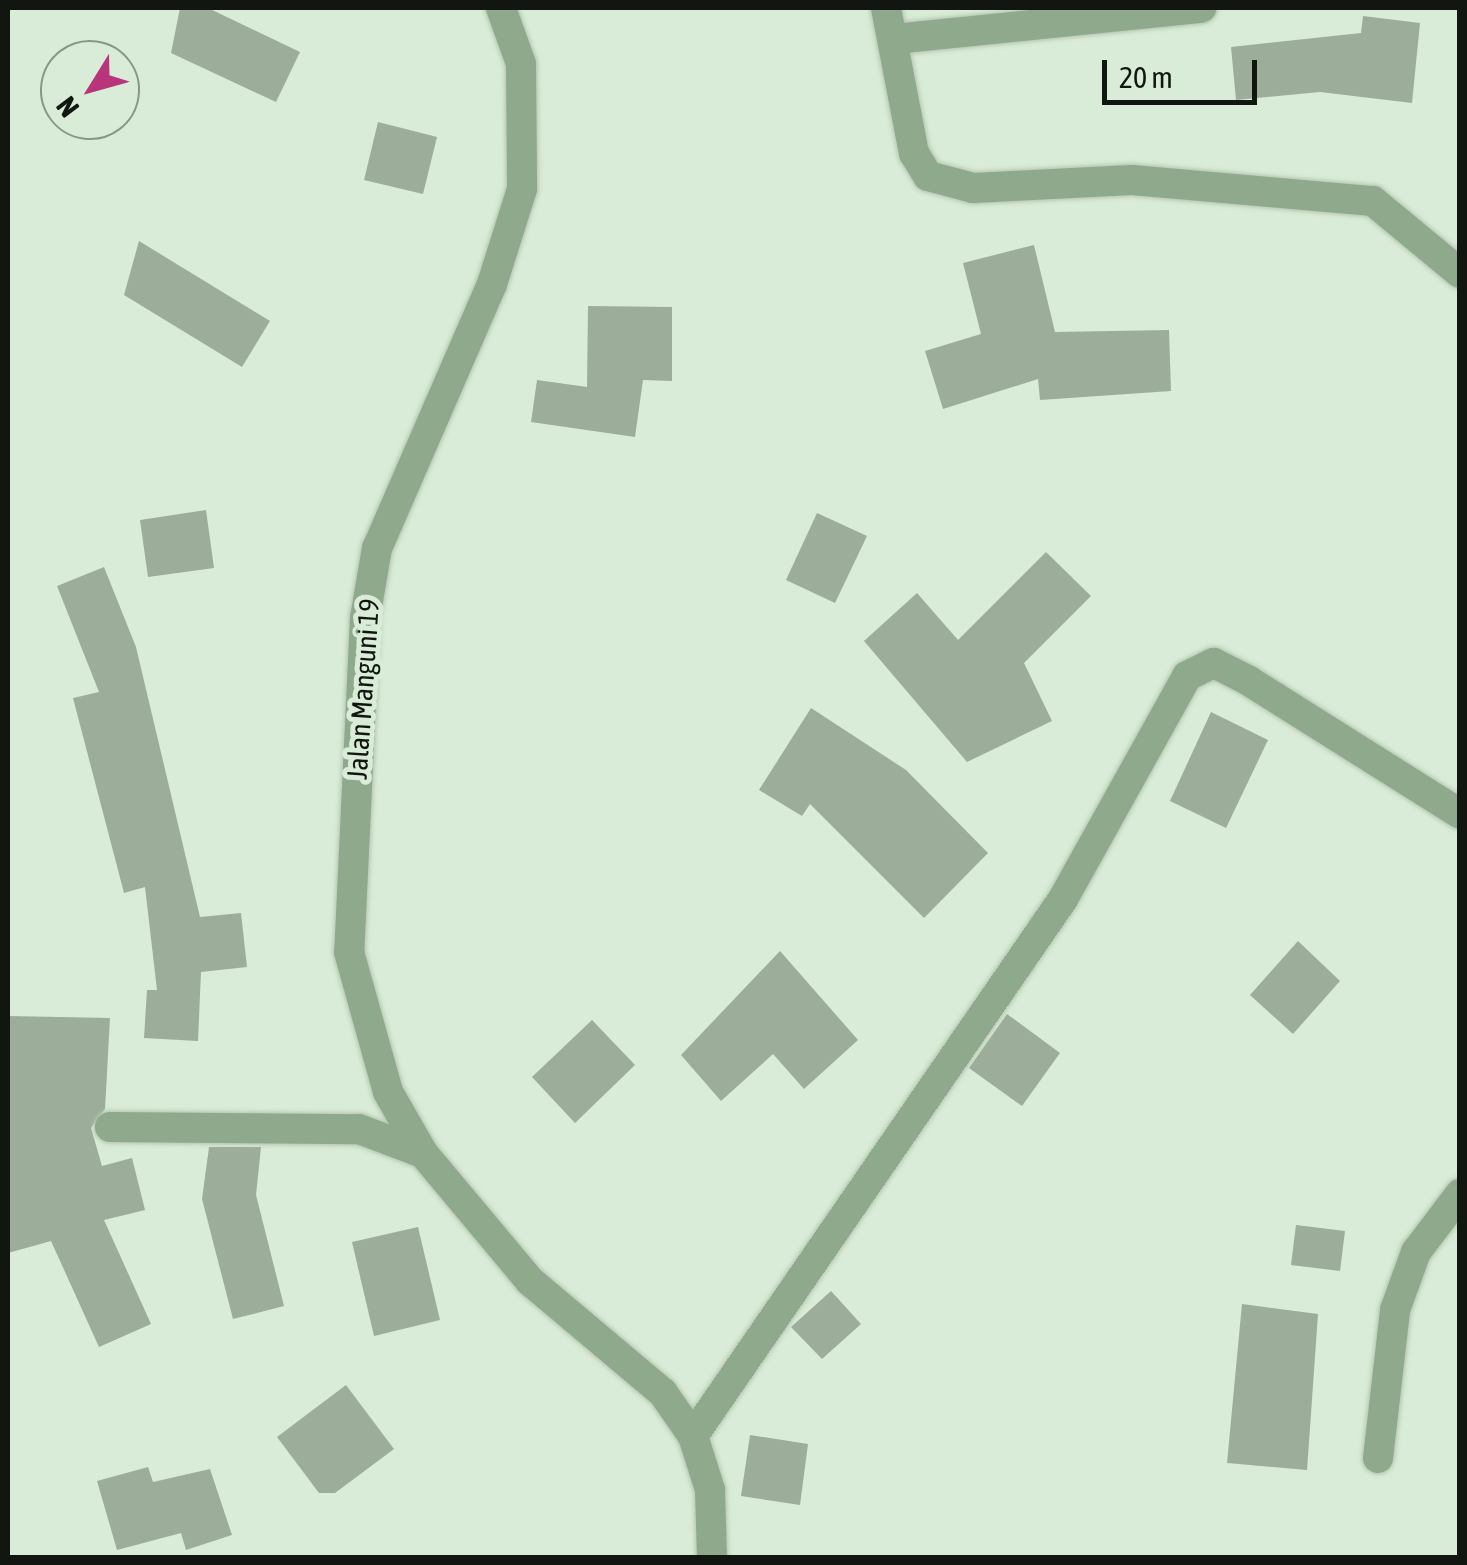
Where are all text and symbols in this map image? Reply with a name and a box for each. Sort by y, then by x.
north arrow [40,40,140,140]
scale bar [1107,40,1262,102]
text: 20 m [1119,60,1173,94]
text: N [50,91,85,123]
street label: Jalan Manguni 19 [340,598,386,780]

